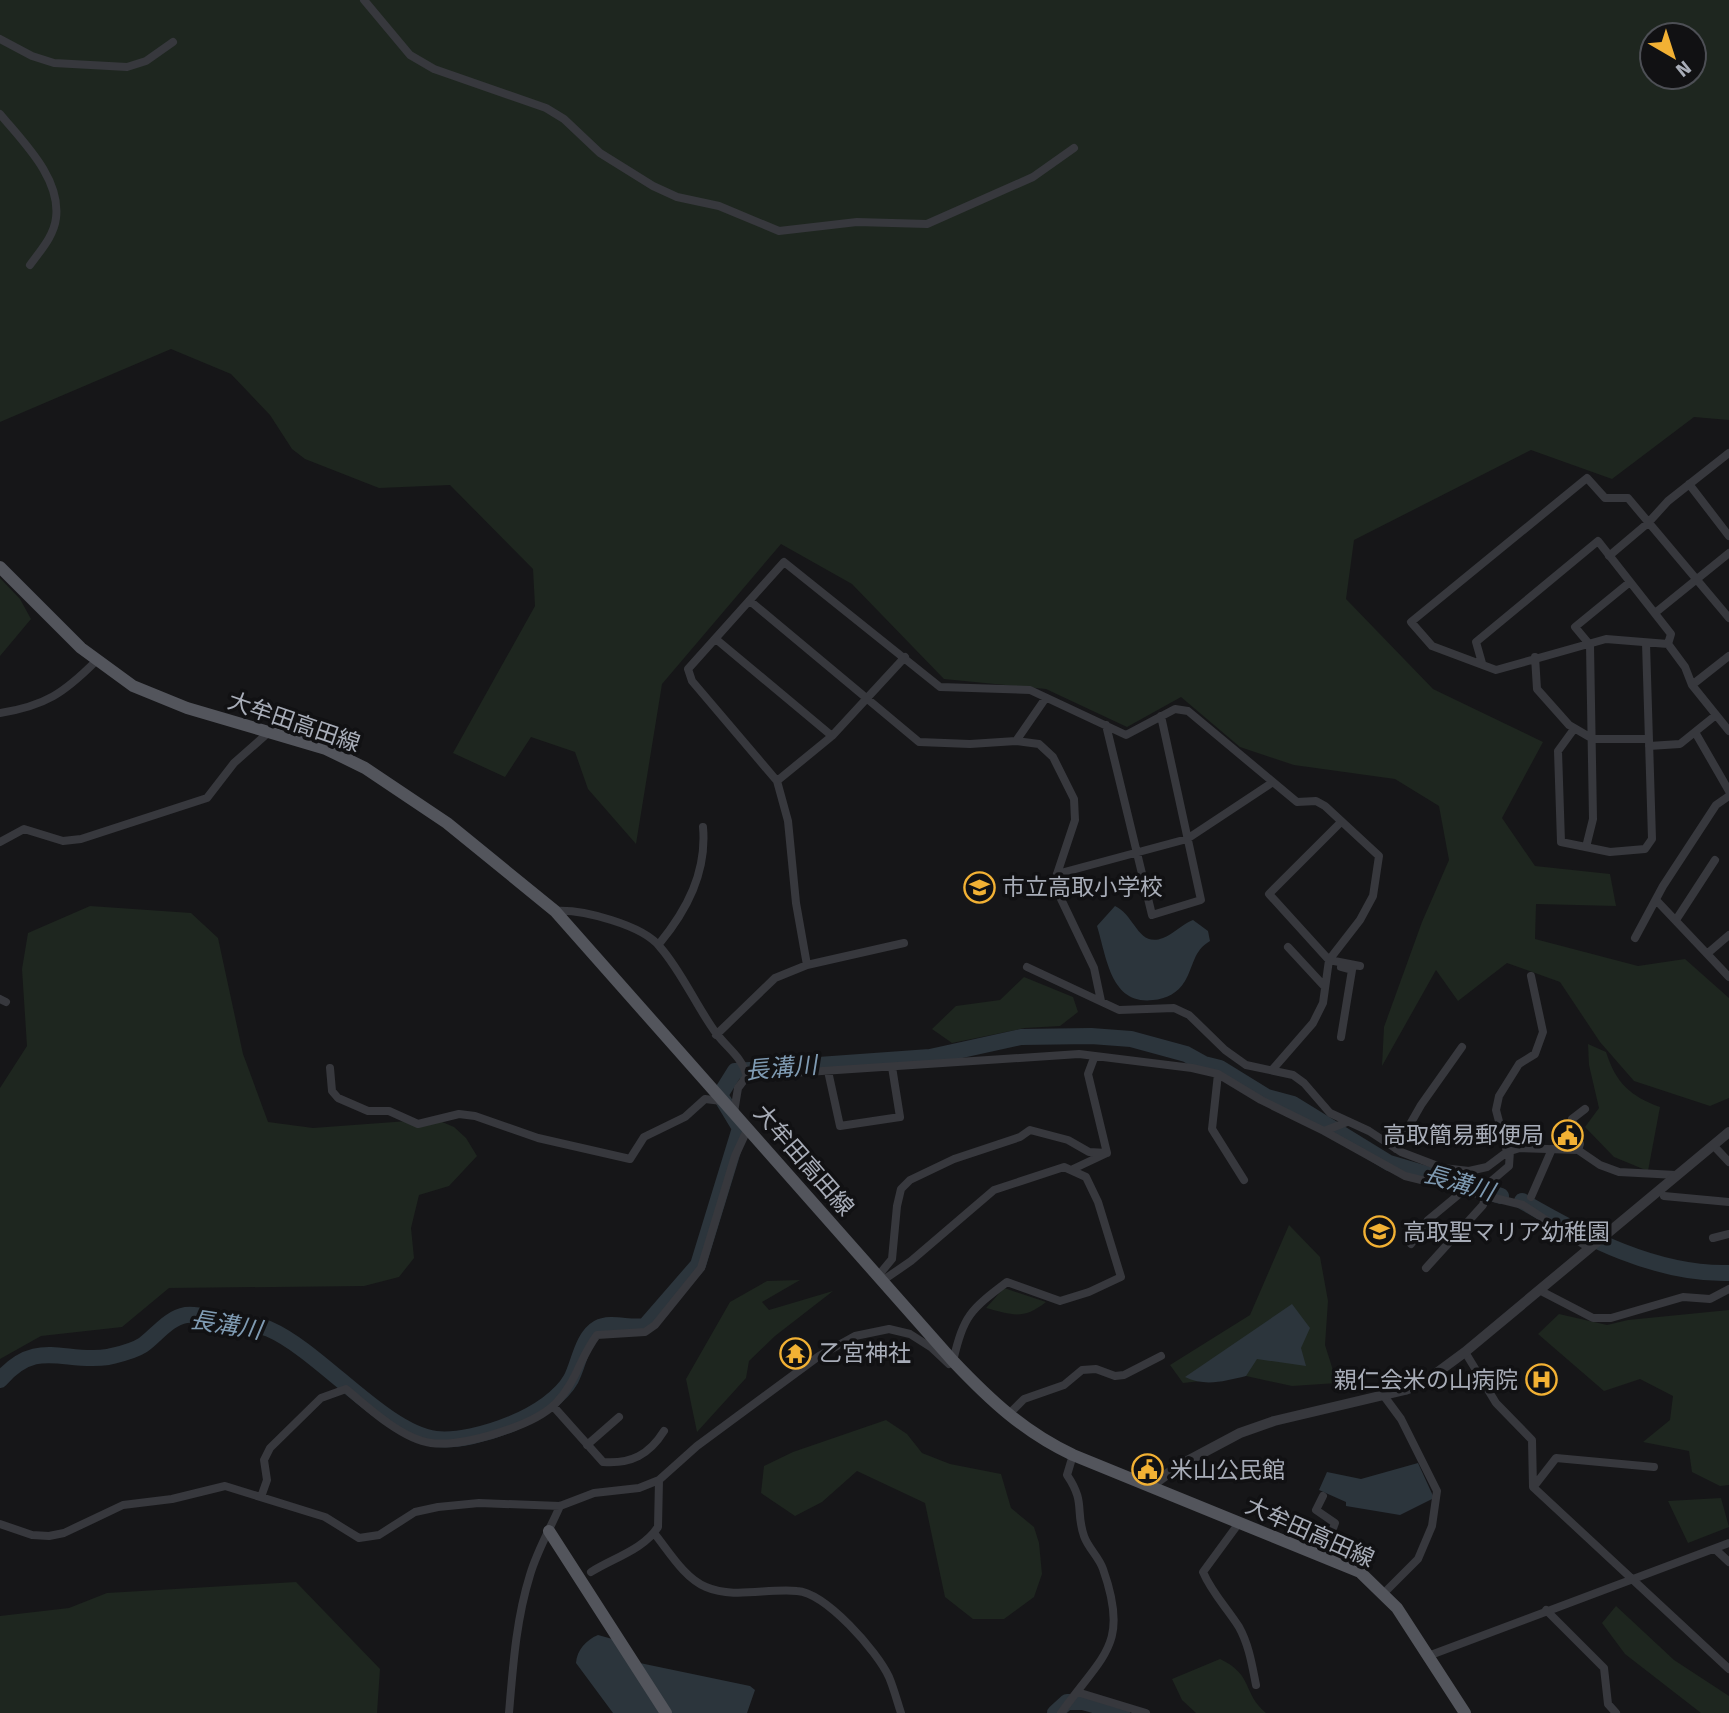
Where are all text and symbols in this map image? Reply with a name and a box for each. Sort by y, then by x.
north arrow [1638,21,1708,91]
text: N [1671,56,1696,82]
street label: 大牟田高田線 [224,686,364,758]
school or university icon: 市立高取小学校 [962,870,996,904]
place label: 市立高取小学校 [1002,873,1163,901]
water label: 長溝川 [744,1051,821,1085]
street label: 大牟田高田線 [748,1099,860,1221]
public building icon: 高取簡易郵便局 [1550,1118,1584,1152]
place label: 高取簡易郵便局 [1383,1121,1544,1149]
water label: 長溝川 [1421,1160,1500,1207]
school or university icon: 高取聖マリア幼稚園 [1363,1215,1397,1249]
place label: 高取聖マリア幼稚園 [1403,1218,1610,1246]
water label: 長溝川 [188,1306,267,1345]
temple icon: 乙宮神社 [779,1336,813,1370]
place label: 乙宮神社 [819,1339,911,1367]
hospital icon: 親仁会米の山病院 [1524,1363,1558,1397]
place label: 親仁会米の山病院 [1334,1366,1518,1394]
public building icon: 米山公民館 [1130,1453,1164,1487]
place label: 米山公民館 [1170,1456,1285,1484]
street label: 大牟田高田線 [1241,1491,1379,1573]

